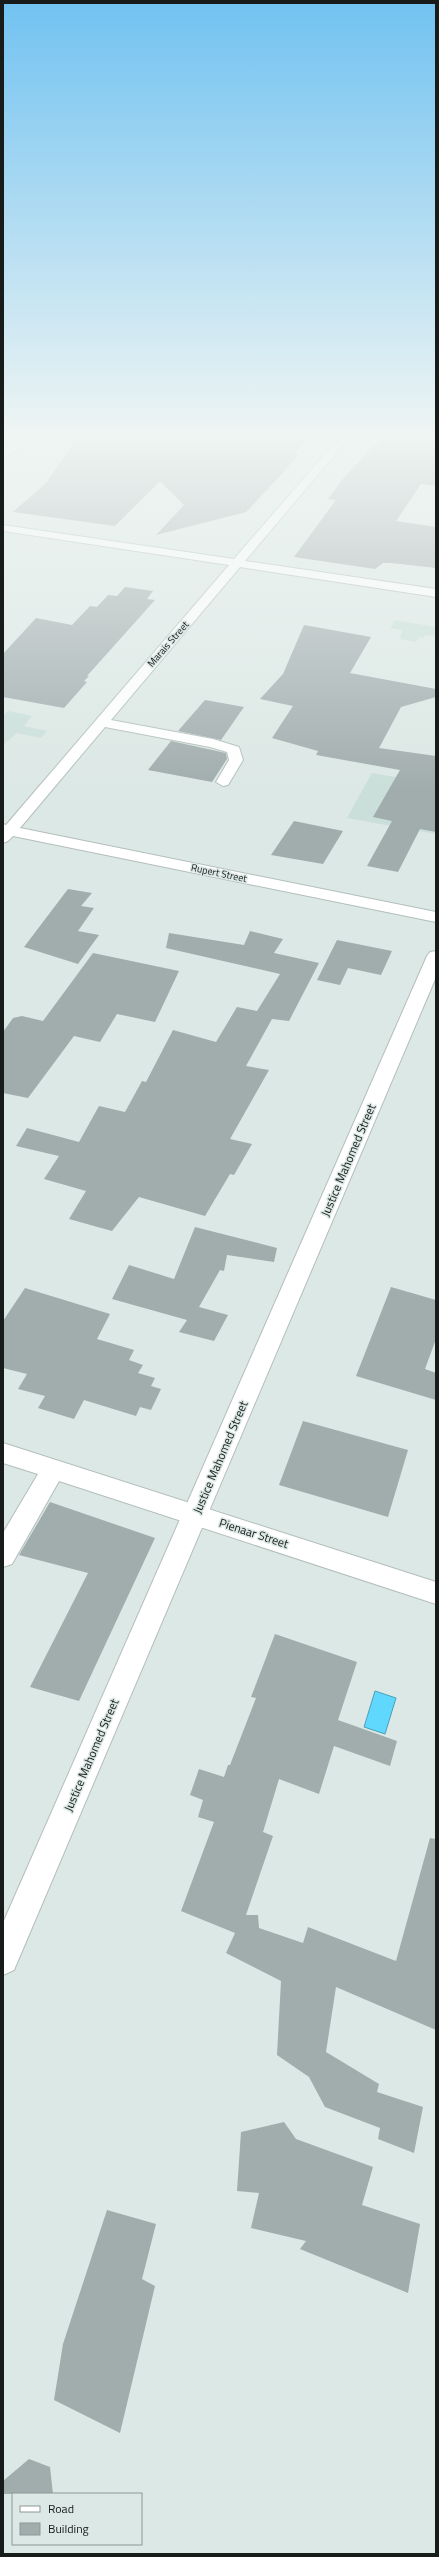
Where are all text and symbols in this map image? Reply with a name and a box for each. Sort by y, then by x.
street label: Marais Street [144,617,193,670]
street label: Rupert Street [190,860,249,886]
street label: Justice Mahomed Street [316,1100,381,1219]
street label: Justice Mahomed Street [188,1397,253,1516]
street label: Pienaar Street [217,1513,292,1553]
street label: Justice Mahomed Street [59,1695,124,1814]
legend [12,2493,142,2545]
text: Road [48,2499,74,2518]
text: Building [48,2519,89,2538]

